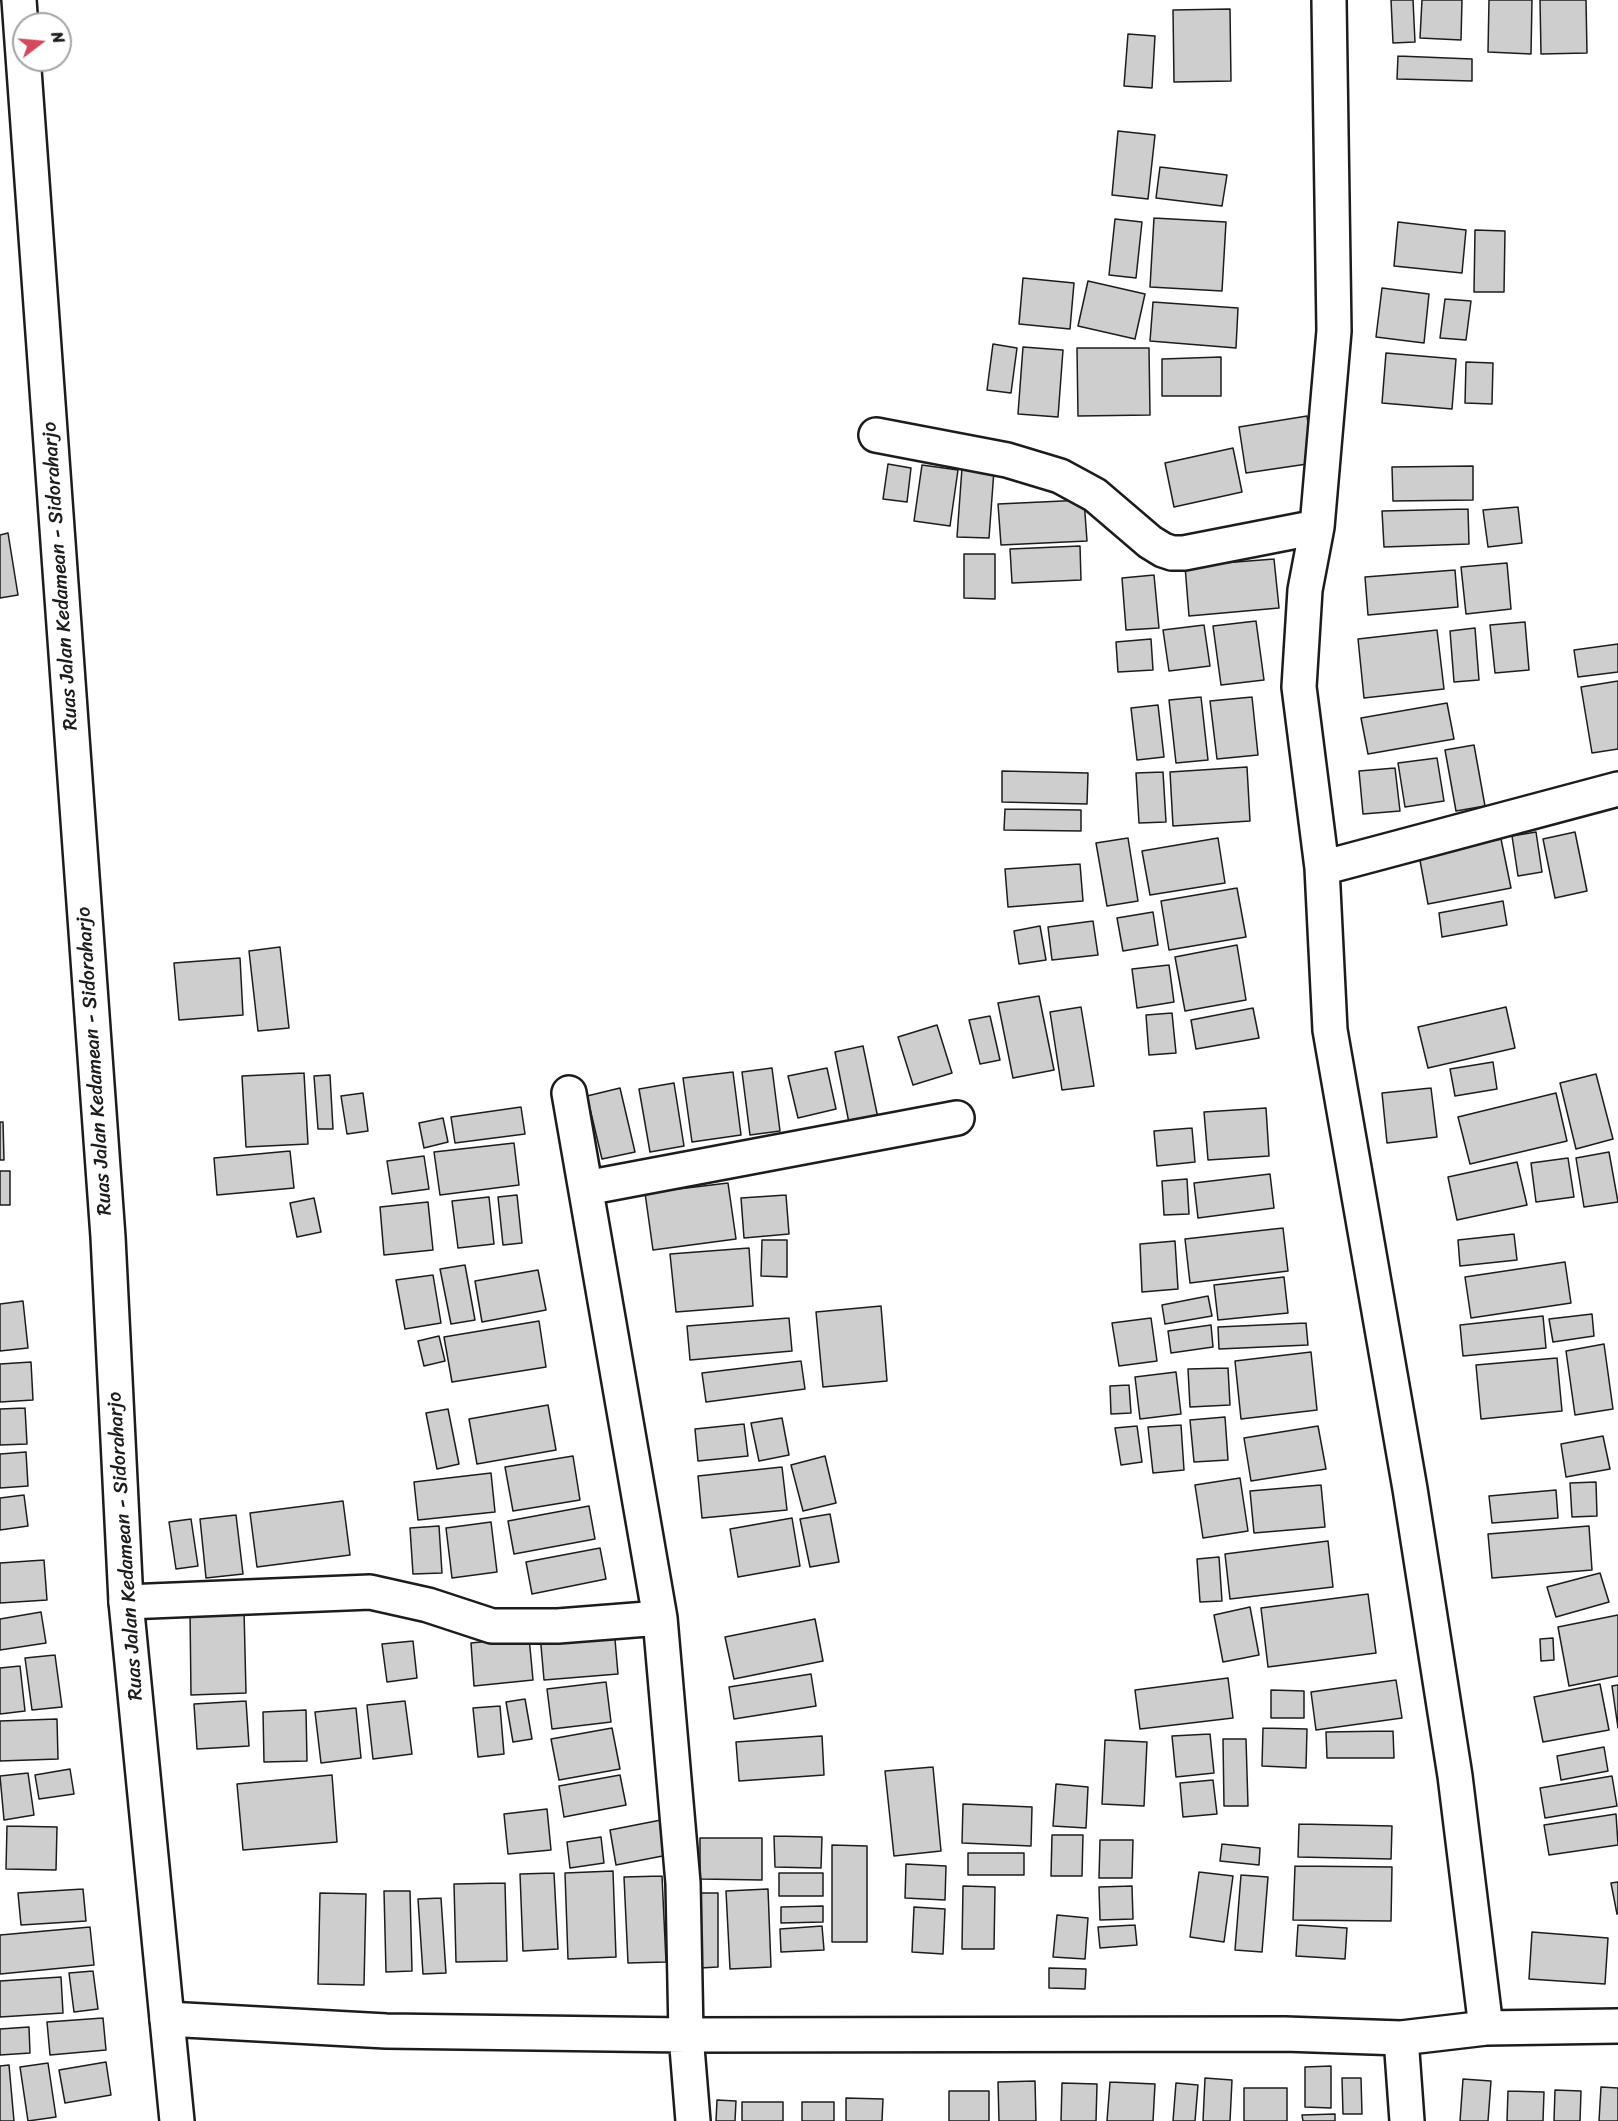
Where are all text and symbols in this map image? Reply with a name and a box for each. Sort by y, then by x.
north arrow [12,12,72,72]
text: N [42,28,73,47]
street label: Ruas Jalan Kedamean - Sidoraharjo [38,421,84,731]
street label: Ruas Jalan Kedamean - Sidoraharjo [72,906,118,1216]
street label: Ruas Jalan Kedamean - Sidoraharjo [103,1391,149,1701]

